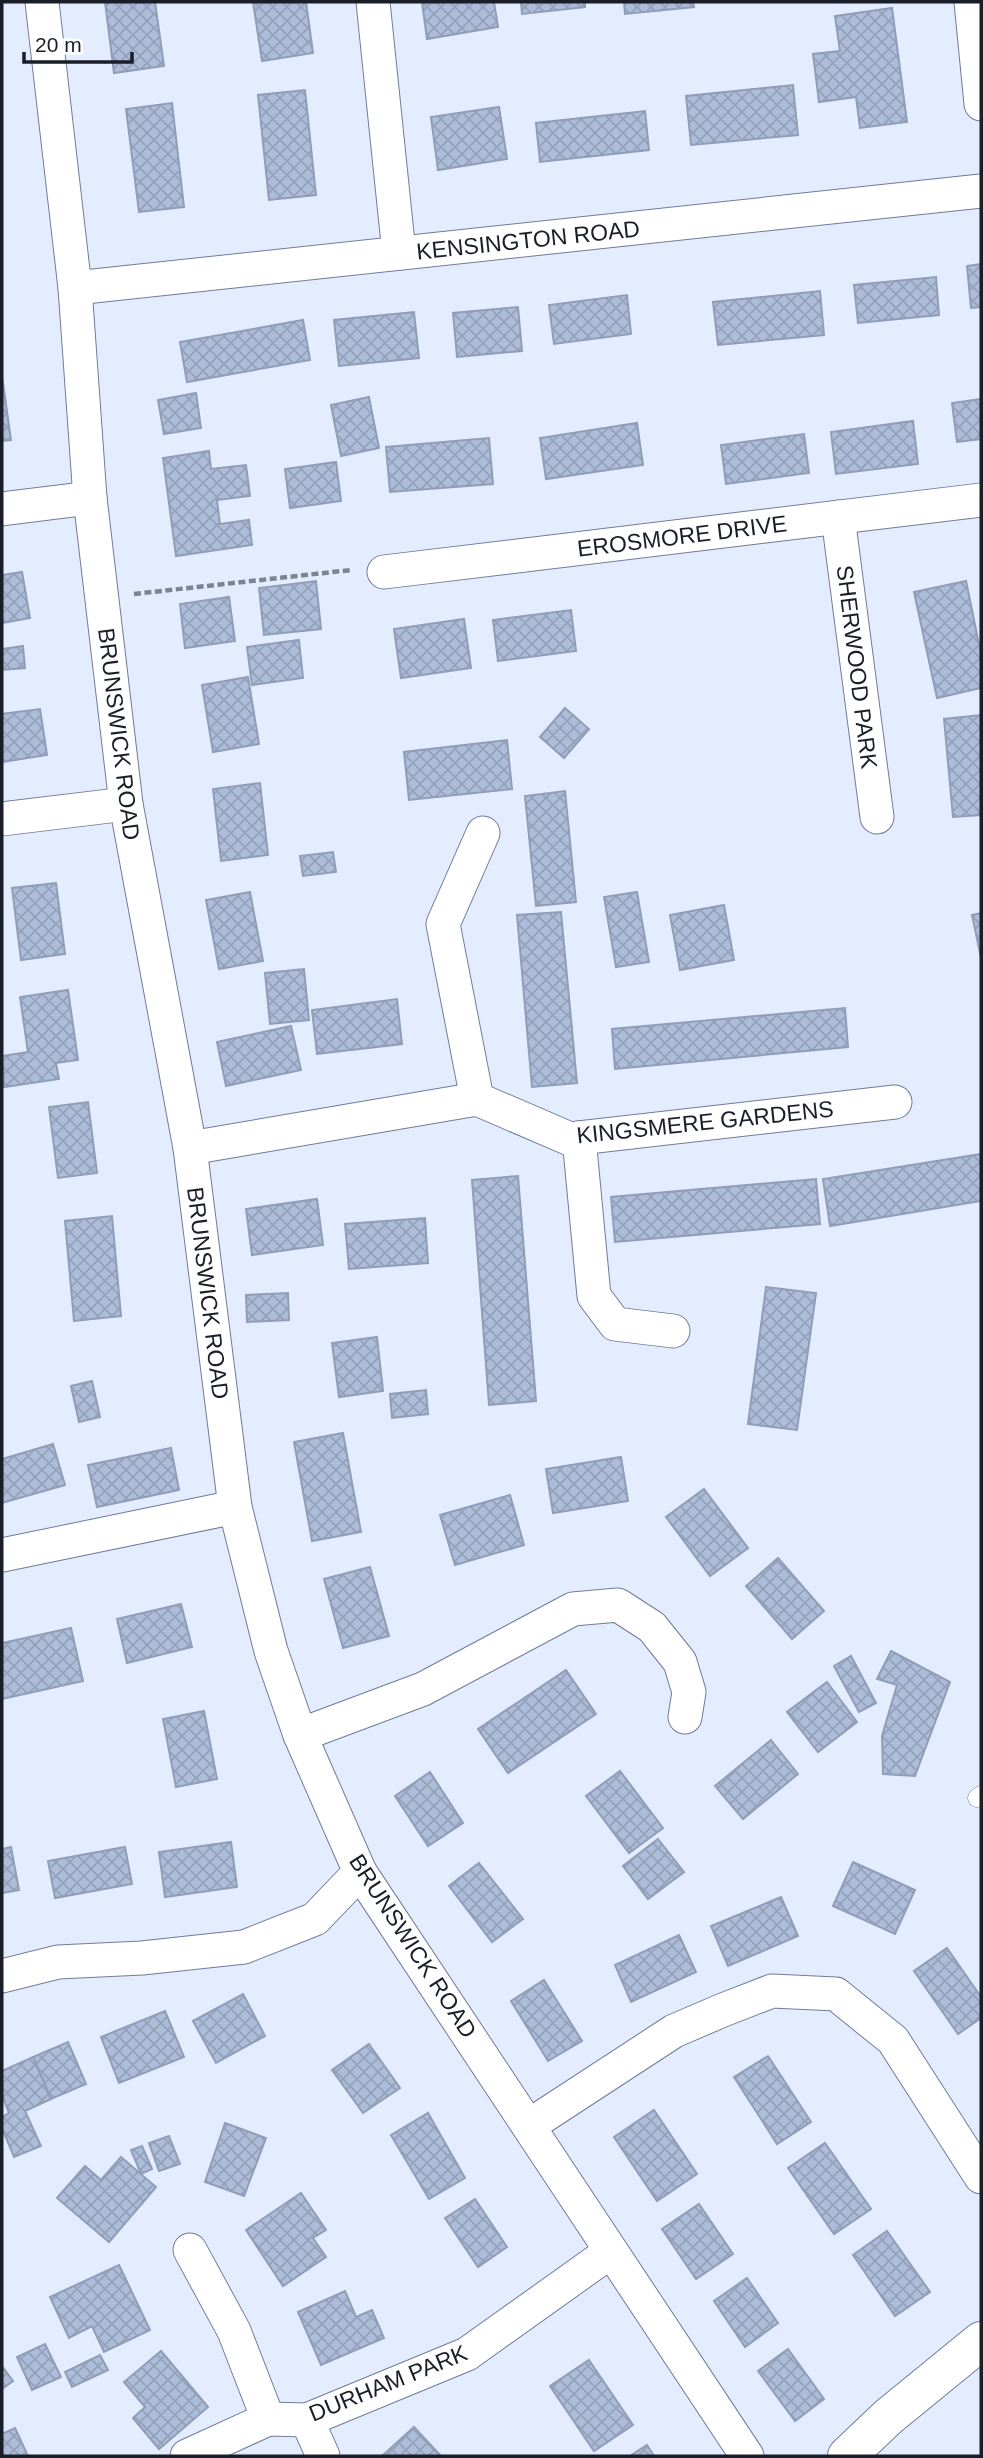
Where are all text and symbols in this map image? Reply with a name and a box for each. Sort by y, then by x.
scale bar [24,21,133,65]
text: 20 m [35,33,82,56]
street label: KENSINGTON ROAD [415,215,641,265]
street label: EROSMORE DRIVE [576,510,788,562]
street label: SHERWOOD PARK [832,564,882,771]
street label: BRUNSWICK ROAD [93,627,145,841]
street label: KINGSMERE GARDENS [575,1096,835,1148]
street label: BRUNSWICK ROAD [182,1186,234,1400]
street label: BRUNSWICK ROAD [344,1849,482,2043]
street label: DURHAM PARK [305,2339,471,2427]

